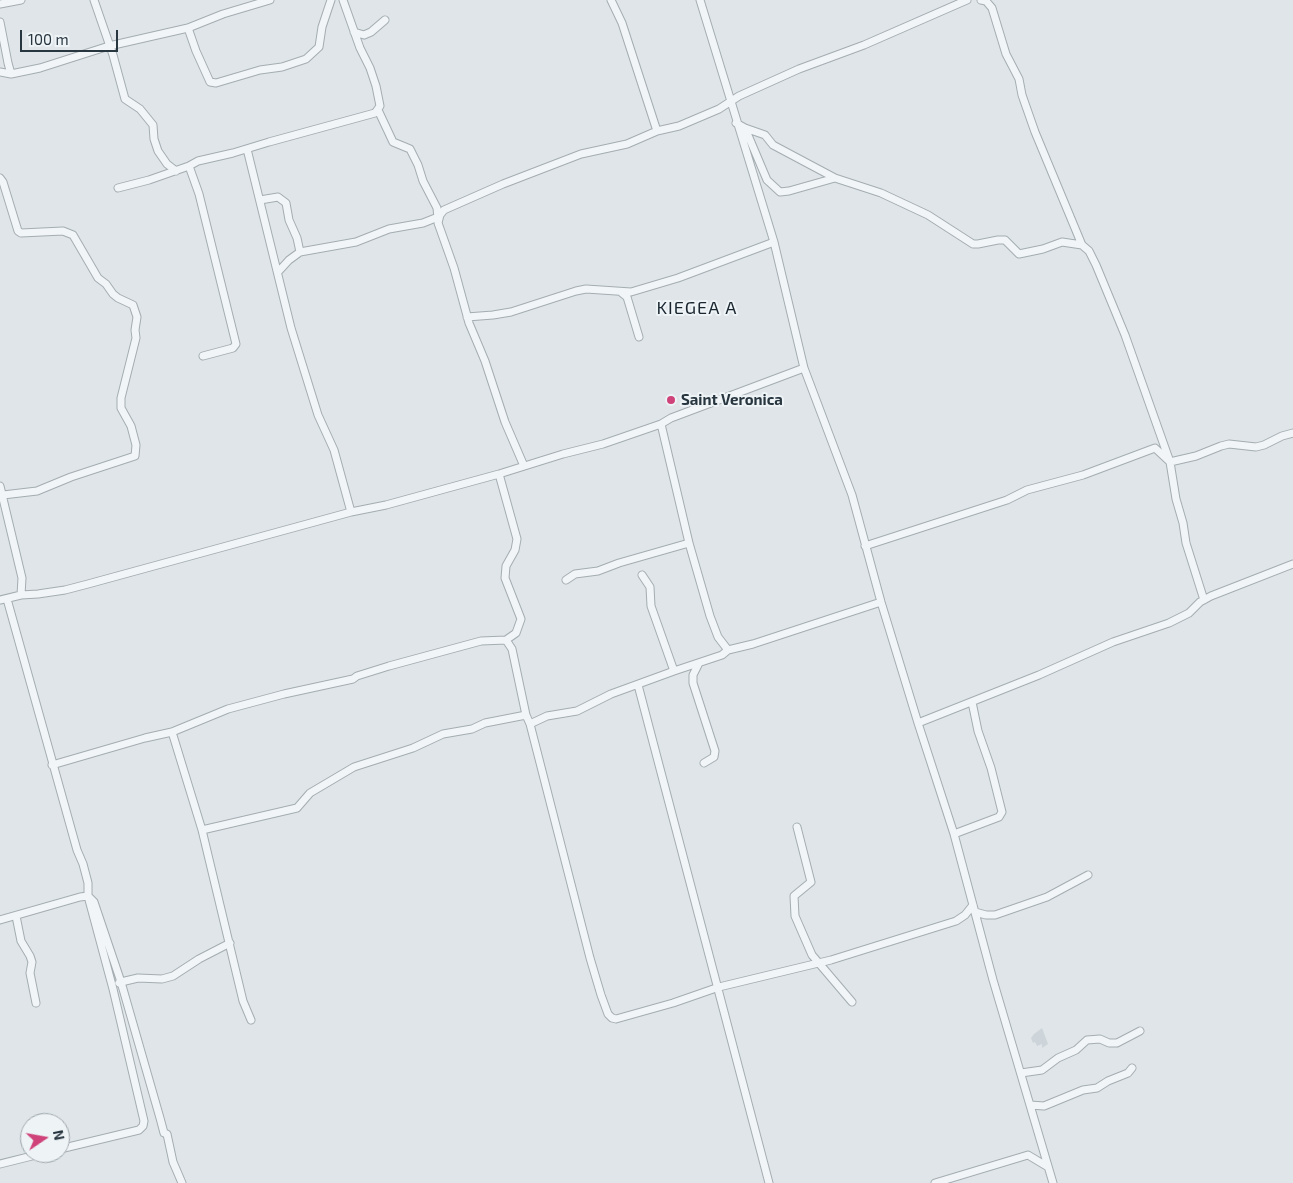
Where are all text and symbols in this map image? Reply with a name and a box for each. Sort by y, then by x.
scale bar [22,20,120,52]
text: 100 m [28,30,69,48]
district label: KIEGEA A [655,297,739,319]
place label: Saint Veronica [681,391,783,409]
marker: Saint Veronica [665,394,677,406]
north arrow [20,1113,70,1163]
text: N [50,1128,69,1142]

